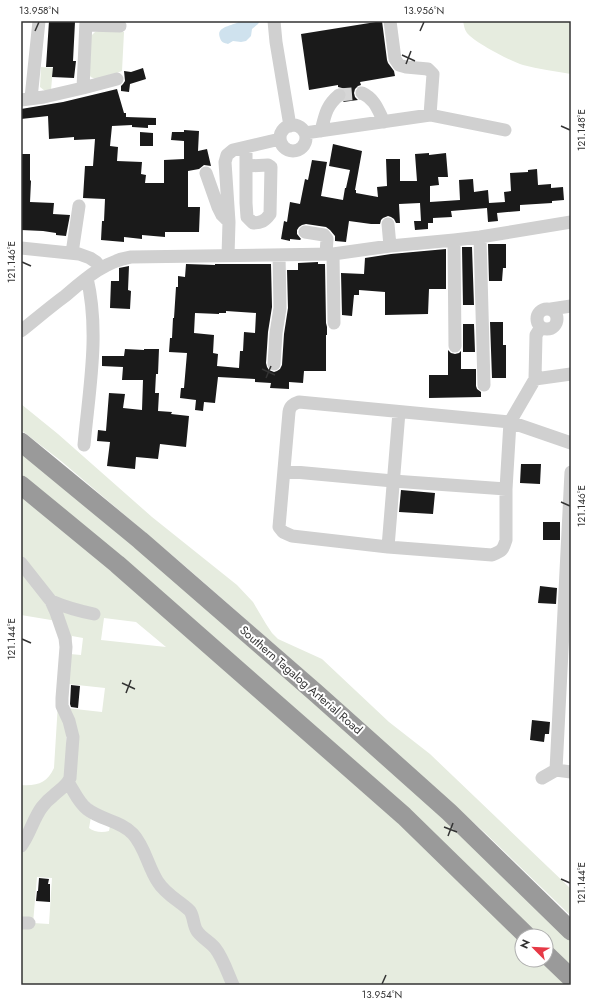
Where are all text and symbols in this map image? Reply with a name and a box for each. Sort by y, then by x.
text: 13.958°N [19,3,59,18]
text: 13.956°N [404,3,444,18]
text: 121.148°E [574,109,589,151]
text: 121.146°E [4,241,19,283]
text: 121.146°E [574,485,589,527]
text: 121.144°E [4,618,19,660]
street label: Southern Tagalog Arterial Road [236,621,366,739]
text: 121.144°E [574,862,589,904]
north arrow [514,928,554,968]
text: N [516,937,534,951]
text: 13.954°N [362,987,402,1002]

